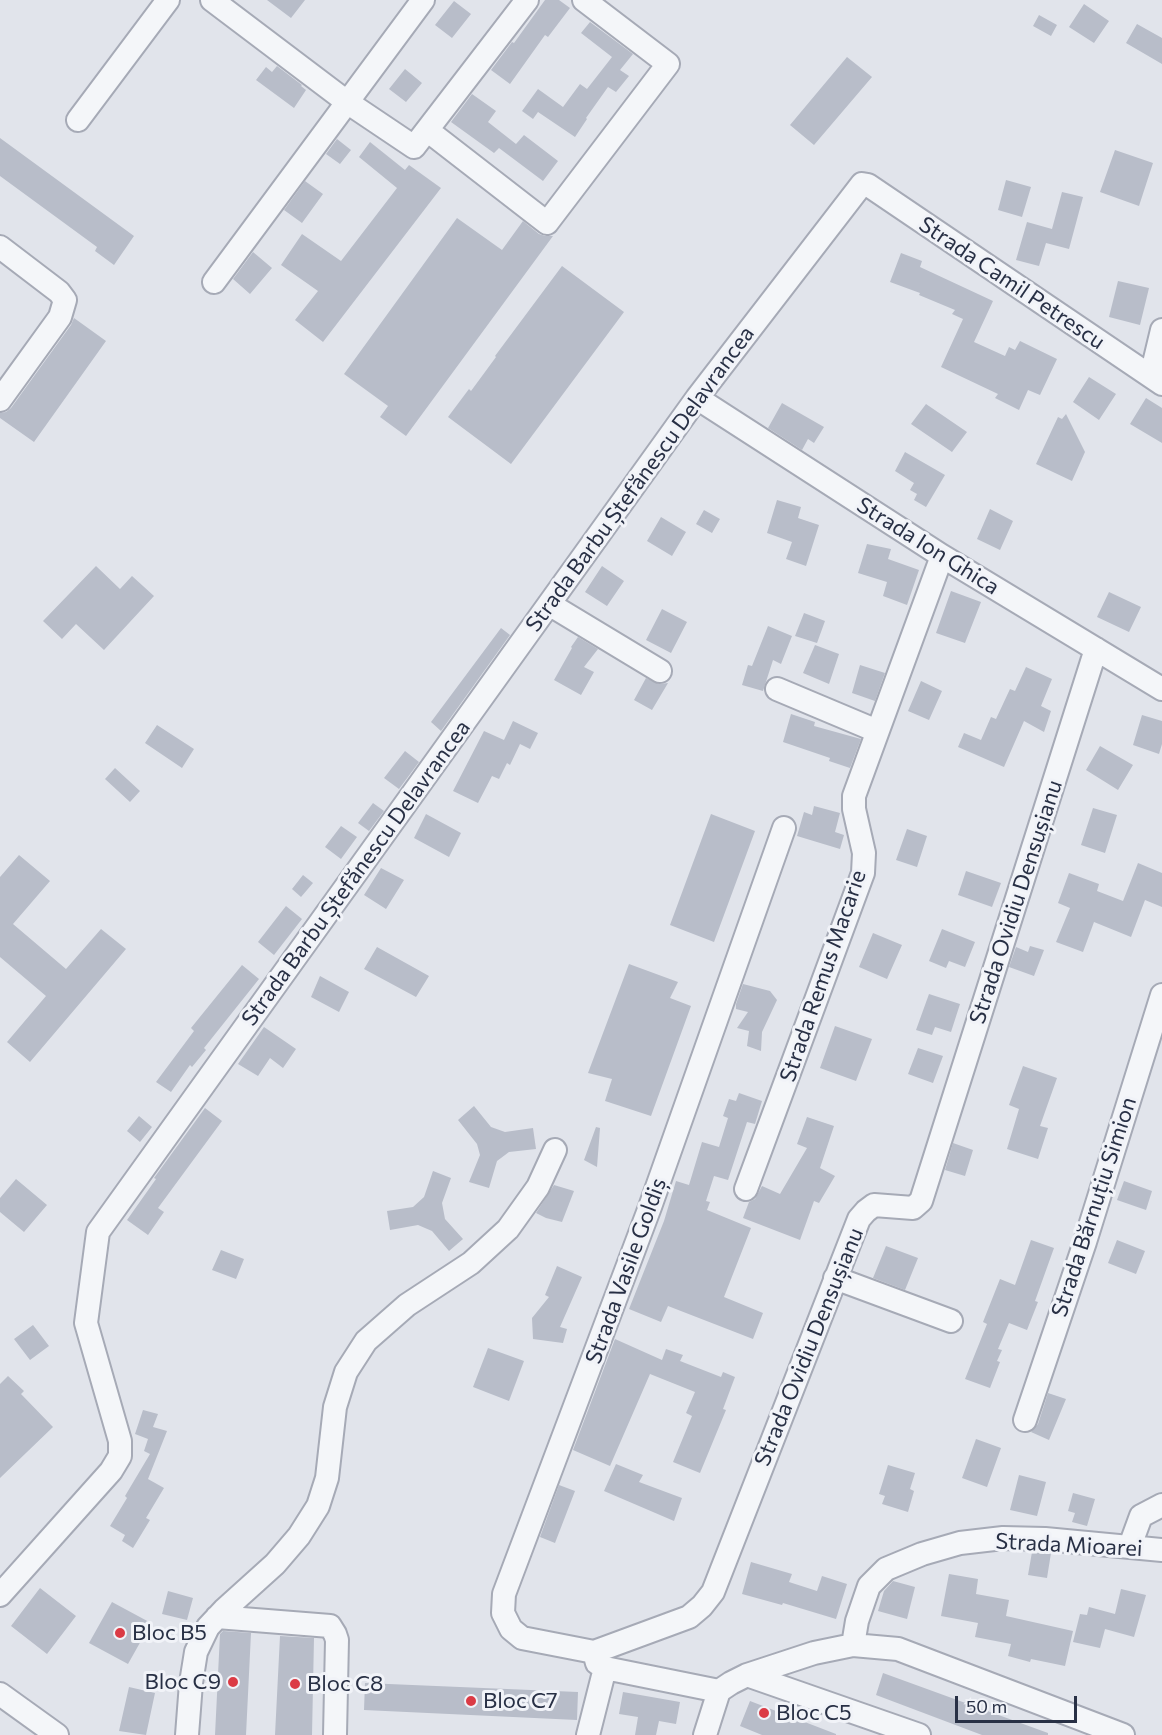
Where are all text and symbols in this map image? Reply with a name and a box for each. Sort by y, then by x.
street label: Strada Camil Petrescu [914,211,1110,355]
street label: Strada Barbu Ștefănescu Delavrancea [520,321,760,637]
street label: Strada Ion Ghica [852,492,1004,600]
street label: Strada Barbu Ștefănescu Delavrancea [236,715,476,1031]
street label: Strada Ovidiu Densușianu [964,777,1068,1027]
street label: Strada Remus Macarie [774,867,872,1085]
street label: Strada Bărnuțiu Simion [1046,1094,1142,1320]
street label: Strada Vasile Goldiș [580,1174,672,1368]
street label: Strada Ovidiu Densușianu [749,1224,869,1470]
street label: Strada Mioarei [995,1528,1143,1562]
place label: Bloc B5 [132,1620,207,1646]
marker: Bloc B5 [113,1626,127,1640]
place label: Bloc C9 [145,1669,221,1695]
place label: Bloc C8 [307,1671,383,1697]
marker: Bloc C9 [226,1675,240,1689]
marker: Bloc C8 [288,1677,302,1691]
scale bar [958,1684,1080,1722]
place label: Bloc C7 [483,1688,558,1714]
marker: Bloc C7 [464,1694,478,1708]
text: 50 m [966,1695,1007,1717]
place label: Bloc C5 [776,1700,852,1726]
marker: Bloc C5 [757,1706,771,1720]

